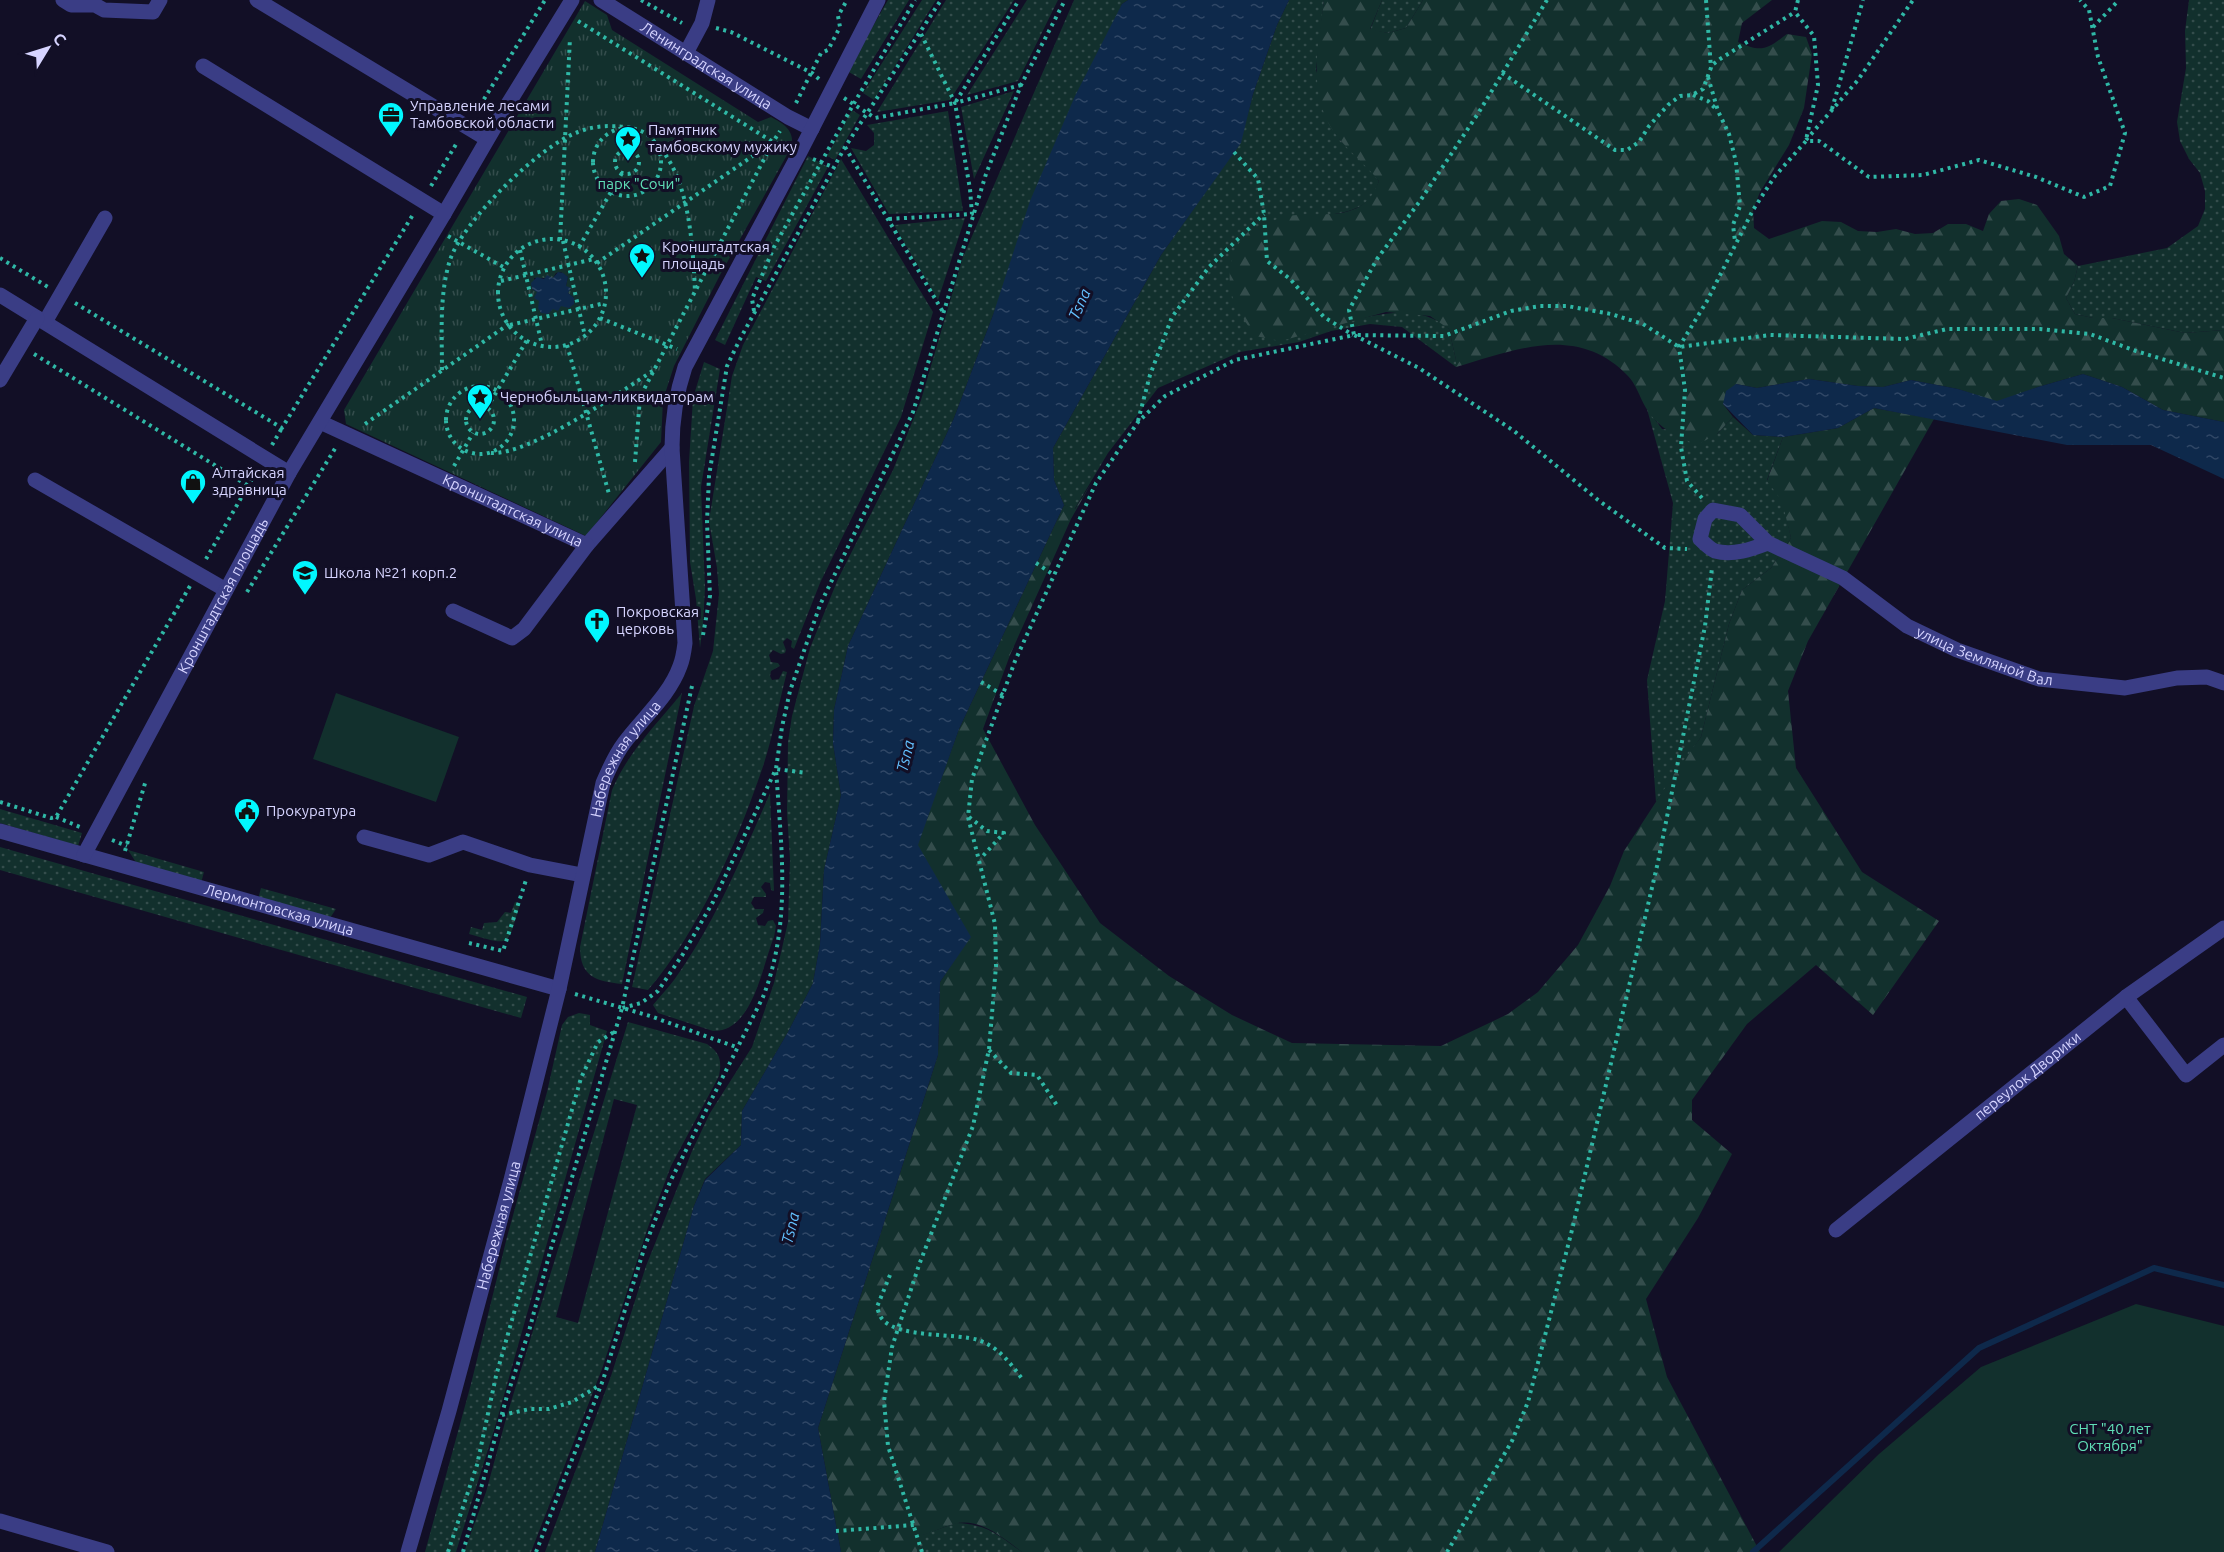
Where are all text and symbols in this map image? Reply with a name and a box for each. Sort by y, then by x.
north arrow [18,18,78,78]
street label: Ленинградская улица [638,18,775,113]
text: С [50,29,70,48]
place label: Управление лесами Тамбовской области [410,97,554,131]
office icon: Управление лесами Тамбовской области [376,100,406,138]
place label: Памятник тамбовскому мужику [648,121,797,155]
place icon: Памятник тамбовскому мужику [613,124,643,162]
park label: парк "Сочи" [598,175,680,192]
place label: Кронштадтская площадь [662,238,770,272]
place icon: Кронштадтская площадь [627,241,657,279]
water label: Tsna [1064,285,1094,322]
place icon: Чернобыльцам-ликвидаторам [465,382,495,420]
place label: Чернобыльцам-ликвидаторам [500,388,714,405]
place label: Алтайская здравница [212,464,287,498]
shop icon: Алтайская здравница [178,467,208,505]
street label: Кронштадтская улица [440,471,586,550]
street label: Кронштадтская площадь [174,515,271,676]
school or university icon: Школа №21 корп.2 [290,558,320,596]
place label: Школа №21 корп.2 [324,564,457,581]
place label: Покровская церковь [616,603,699,637]
church icon: Покровская церковь [582,606,612,644]
street label: улица Земляной Вал [1914,623,2054,688]
street label: Набережная улица [587,697,664,819]
water label: Tsna [892,738,918,774]
public building icon: Прокуратура [232,796,262,834]
place label: Прокуратура [266,802,356,819]
street label: Лермонтовская улица [202,880,356,939]
street label: переулок Дворики [1971,1028,2084,1123]
street label: Набережная улица [473,1159,523,1291]
water label: Tsna [777,1210,803,1246]
park label: СНТ "40 лет Октября" [2069,1420,2151,1454]

